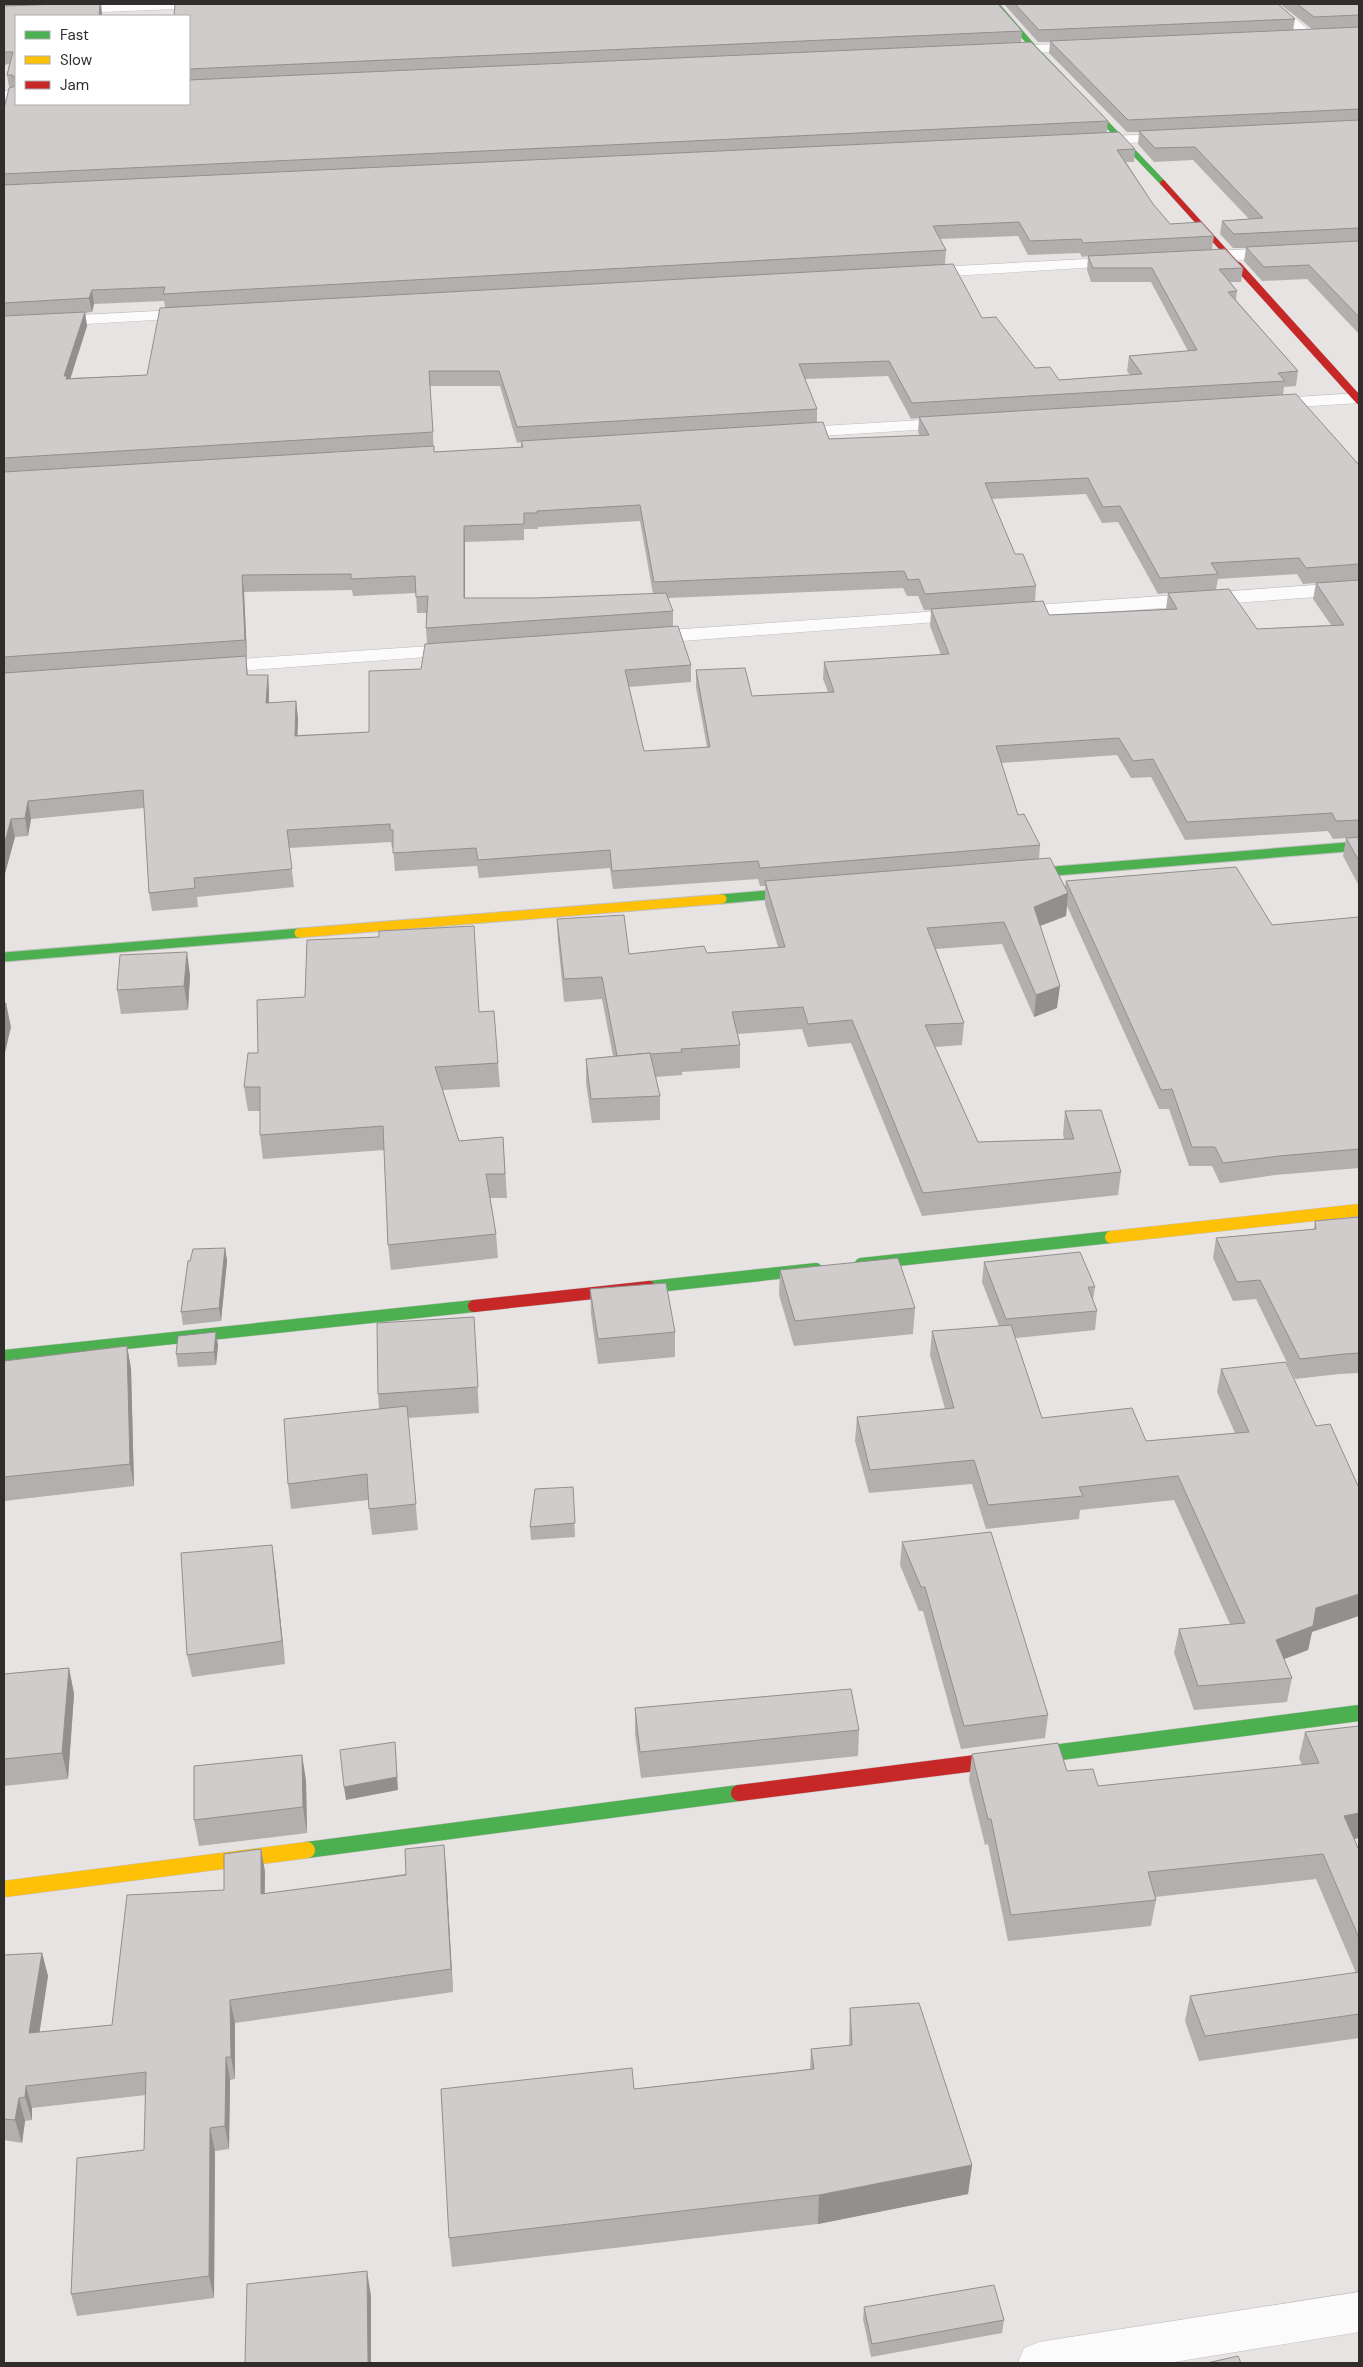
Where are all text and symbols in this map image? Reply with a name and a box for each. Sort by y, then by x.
legend [15,15,190,105]
text: Fast [60,25,89,45]
text: Slow [60,50,93,70]
text: Jam [60,75,89,95]

